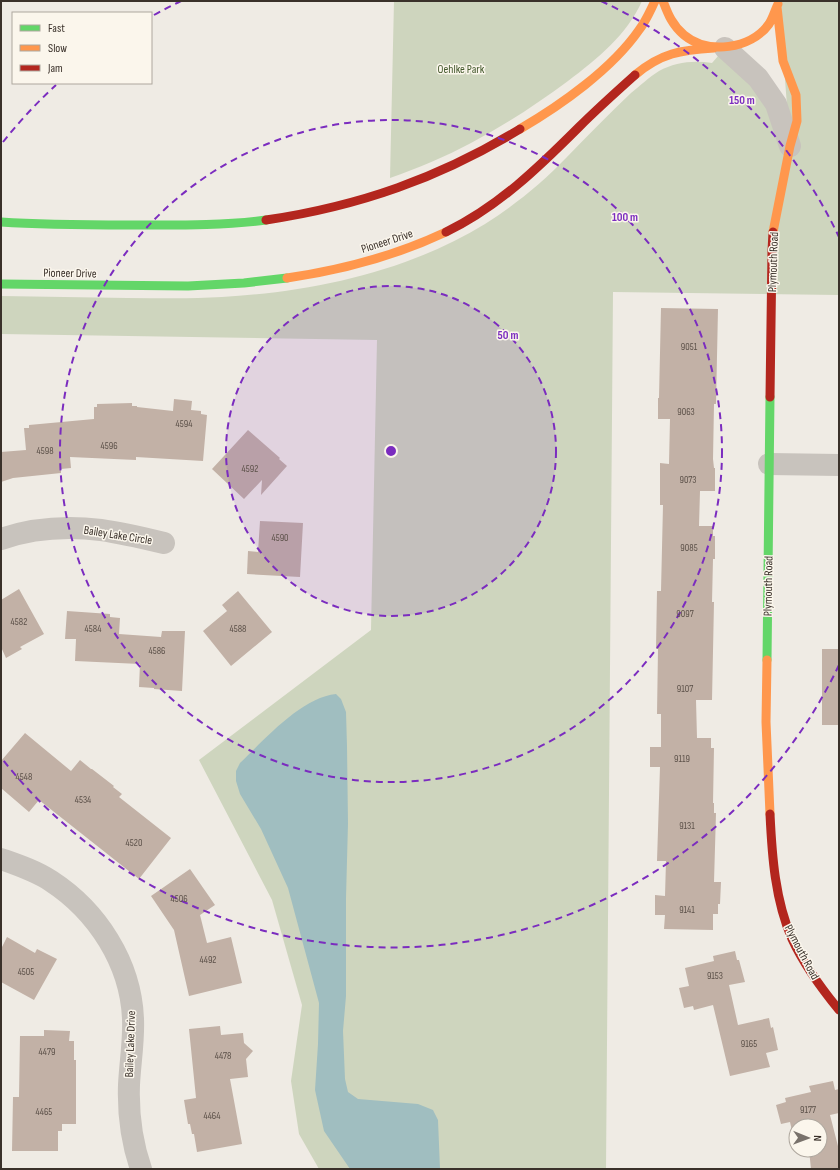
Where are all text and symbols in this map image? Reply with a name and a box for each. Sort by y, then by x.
legend [12,12,152,84]
text: Fast [48,21,65,36]
text: Slow [48,41,67,56]
text: Jam [47,61,63,76]
park label: Oehlke Park [438,62,485,77]
text: 150 m [729,93,755,108]
text: 100 m [612,210,638,225]
street label: Pioneer Drive [359,226,415,257]
street label: Plymouth Road [765,232,782,292]
street label: Pioneer Drive [43,266,97,281]
text: 50 m [498,328,518,343]
house number: 9051 [681,341,698,353]
house number: 9063 [677,406,695,418]
house number: 4594 [176,418,192,430]
house number: 4596 [100,440,118,452]
centre of rings [384,444,398,458]
house number: 4598 [36,445,54,457]
house number: 4592 [242,463,258,475]
house number: 9073 [679,474,697,486]
street label: Bailey Lake Circle [83,523,153,548]
house number: 4590 [271,532,289,544]
house number: 9085 [680,542,698,554]
street label: Plymouth Road [760,556,777,616]
house number: 9097 [676,608,694,620]
house number: 4582 [11,616,27,628]
house number: 4584 [85,623,102,635]
house number: 4588 [230,623,247,635]
house number: 4586 [149,645,166,657]
house number: 9107 [677,683,693,695]
house number: 9119 [674,753,690,765]
house number: 4548 [16,771,32,783]
house number: 4534 [75,794,91,806]
house number: 9131 [679,820,695,832]
house number: 4520 [126,837,142,849]
house number: 4506 [170,893,188,905]
house number: 9141 [679,904,695,916]
street label: Plymouth Road [781,922,822,982]
house number: 4492 [200,954,216,966]
house number: 4505 [18,966,34,978]
house number: 9153 [707,970,723,982]
street label: Bailey Lake Drive [122,1010,139,1078]
house number: 9165 [741,1038,757,1050]
house number: 4479 [39,1046,55,1058]
house number: 4478 [215,1050,231,1062]
house number: 9177 [800,1104,816,1116]
house number: 4465 [36,1106,52,1118]
house number: 4464 [203,1110,221,1122]
north arrow [788,1118,828,1158]
text: N [811,1135,824,1141]

